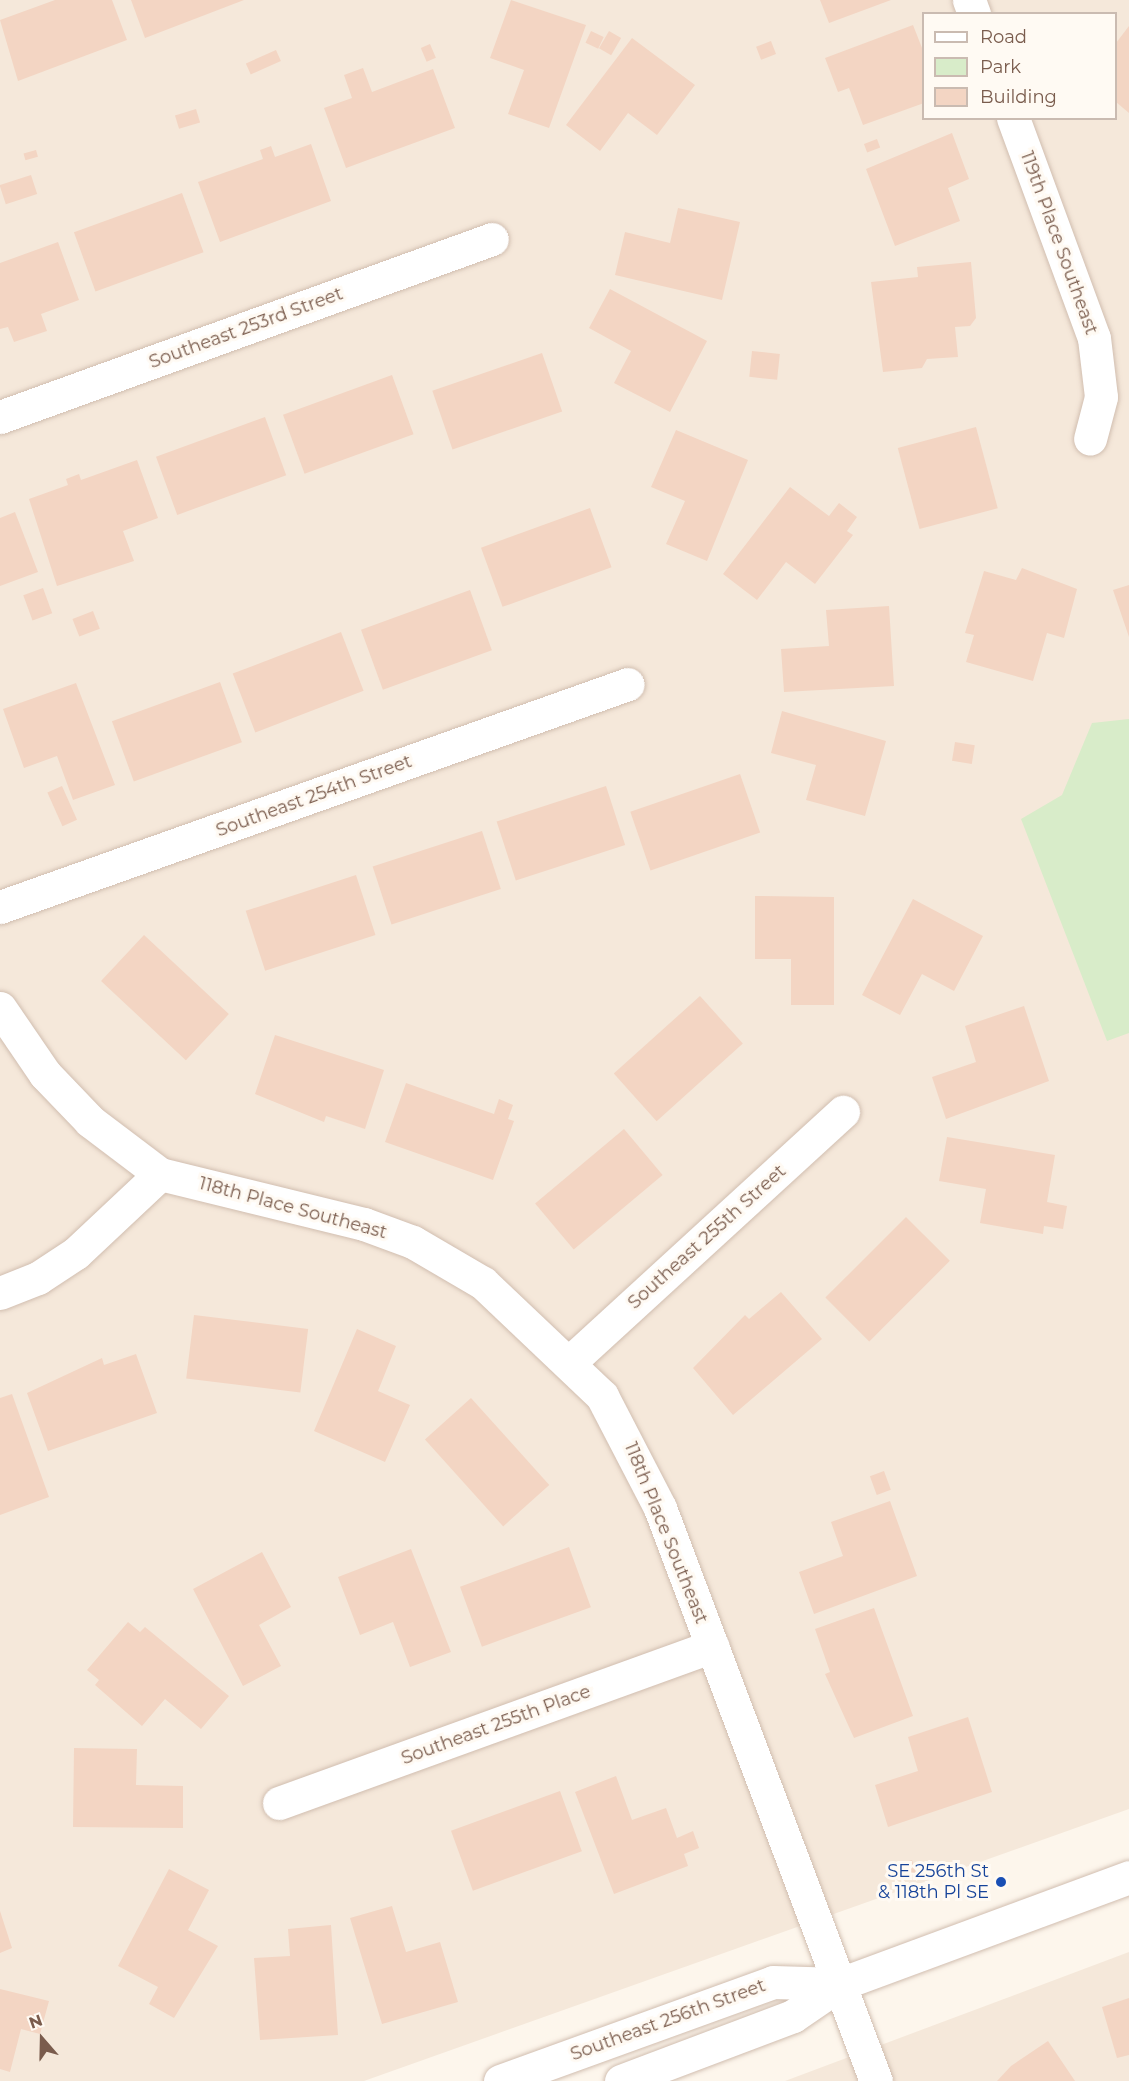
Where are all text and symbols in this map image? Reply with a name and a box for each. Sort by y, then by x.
legend [922,12,1117,120]
text: Road [980,26,1027,48]
text: Park [980,56,1021,78]
text: Building [980,86,1057,108]
street label: 119th Place Southeast [1016,148,1102,338]
street label: Southeast 253rd Street [146,283,346,373]
street label: Southeast 254th Street [213,750,415,842]
street label: Southeast 255th Street [624,1160,790,1314]
street label: 118th Place Southeast [197,1172,389,1244]
street label: 118th Place Southeast [620,1439,712,1627]
street label: Southeast 255th Place [398,1681,594,1769]
place label: SE 256th St & 118th Pl SE [878,1861,989,1904]
marker: SE 256th St & 118th Pl SE [994,1875,1008,1889]
street label: Southeast 256th Street [568,1975,768,2065]
north arrow [12,2009,72,2069]
text: N [26,2010,45,2033]

